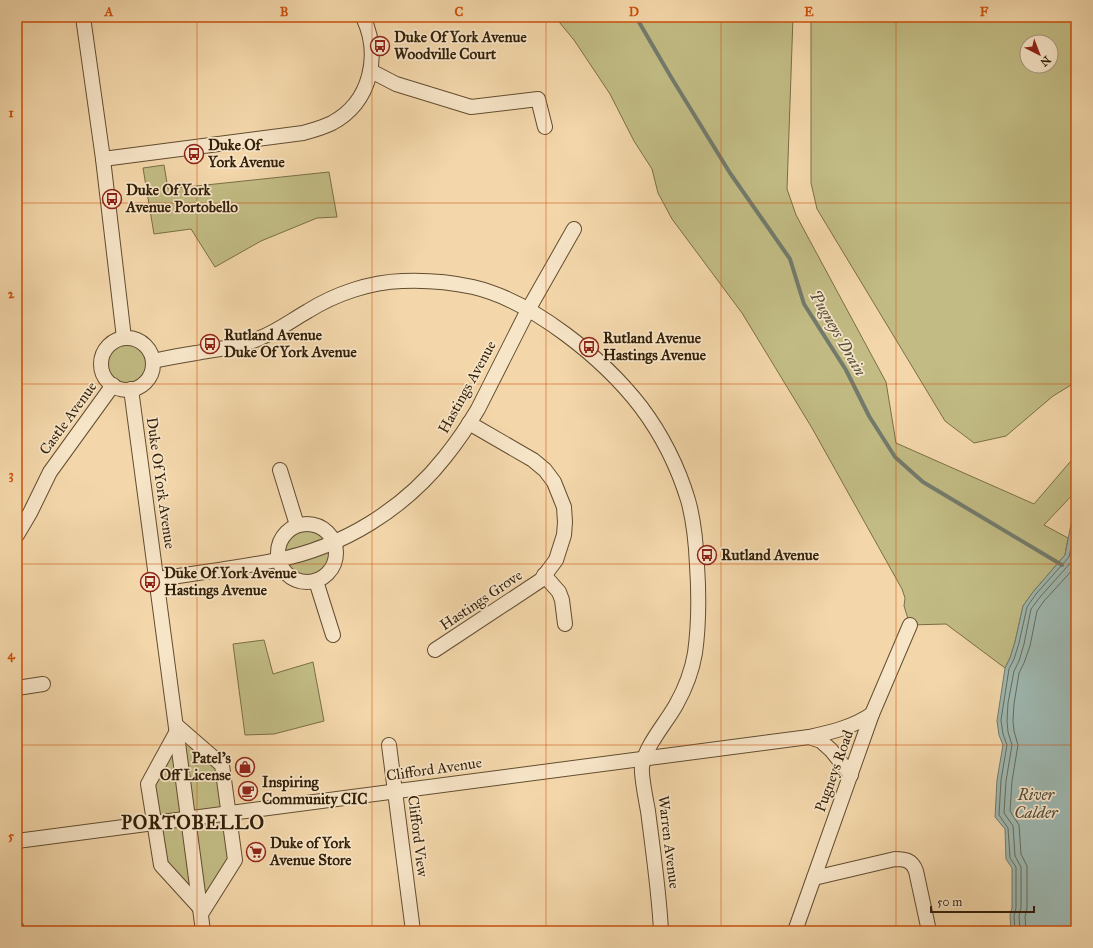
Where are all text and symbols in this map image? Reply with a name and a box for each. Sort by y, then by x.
text: A [104,4,114,20]
text: B [280,4,289,20]
text: C [455,4,464,20]
text: D [629,4,639,20]
text: E [804,4,814,20]
text: F [980,4,989,20]
place label: Duke Of York Avenue Woodville Court [394,28,527,63]
north arrow [1019,34,1059,74]
bus stop icon: Duke Of York Avenue Woodville Court [369,35,391,57]
text: N [1037,53,1053,69]
text: 1 [8,105,14,121]
place label: Duke Of York Avenue [207,136,286,171]
bus stop icon: Duke Of York Avenue [183,143,205,165]
place label: Duke Of York Avenue Portobello [125,181,238,216]
bus stop icon: Duke Of York Avenue Portobello [101,188,123,210]
text: 2 [8,286,15,302]
water label: Pugneys Drain [806,287,870,380]
place label: Rutland Avenue Duke Of York Avenue [224,326,357,361]
place label: Rutland Avenue Hastings Avenue [603,329,707,365]
bus stop icon: Rutland Avenue Duke Of York Avenue [199,333,221,355]
bus stop icon: Rutland Avenue Hastings Avenue [578,336,600,358]
street label: Hastings Avenue [434,338,500,436]
street label: Castle Avenue [35,378,101,458]
street label: Duke Of York Avenue [143,416,179,550]
text: 3 [8,467,14,483]
bus stop icon: Rutland Avenue [696,544,718,566]
place label: Rutland Avenue [721,546,820,564]
place label: Duke Of York Avenue Hastings Avenue [164,564,297,600]
street label: Hastings Grove [436,566,526,634]
bus stop icon: Duke Of York Avenue Hastings Avenue [139,571,161,593]
text: 4 [7,647,15,663]
street label: Pugneys Road [811,727,857,814]
place label: Patel's Off License [160,749,232,784]
street label: Clifford Avenue [385,753,483,785]
shop icon: Patel's Off License [234,756,256,778]
place label: Inspiring Community CIC [262,773,367,809]
cafe icon: Inspiring Community CIC [237,780,259,802]
water label: River Calder [1014,785,1059,822]
street label: Clifford View [404,794,432,878]
street label: Warren Avenue [654,794,684,890]
district label: PORTOBELLO [121,811,265,834]
text: 5 [8,828,15,844]
place label: Duke of York Avenue Store [269,834,352,869]
supermarket icon: Duke of York Avenue Store [245,841,267,863]
scale bar [931,888,1034,914]
text: 50 m [937,895,962,909]

